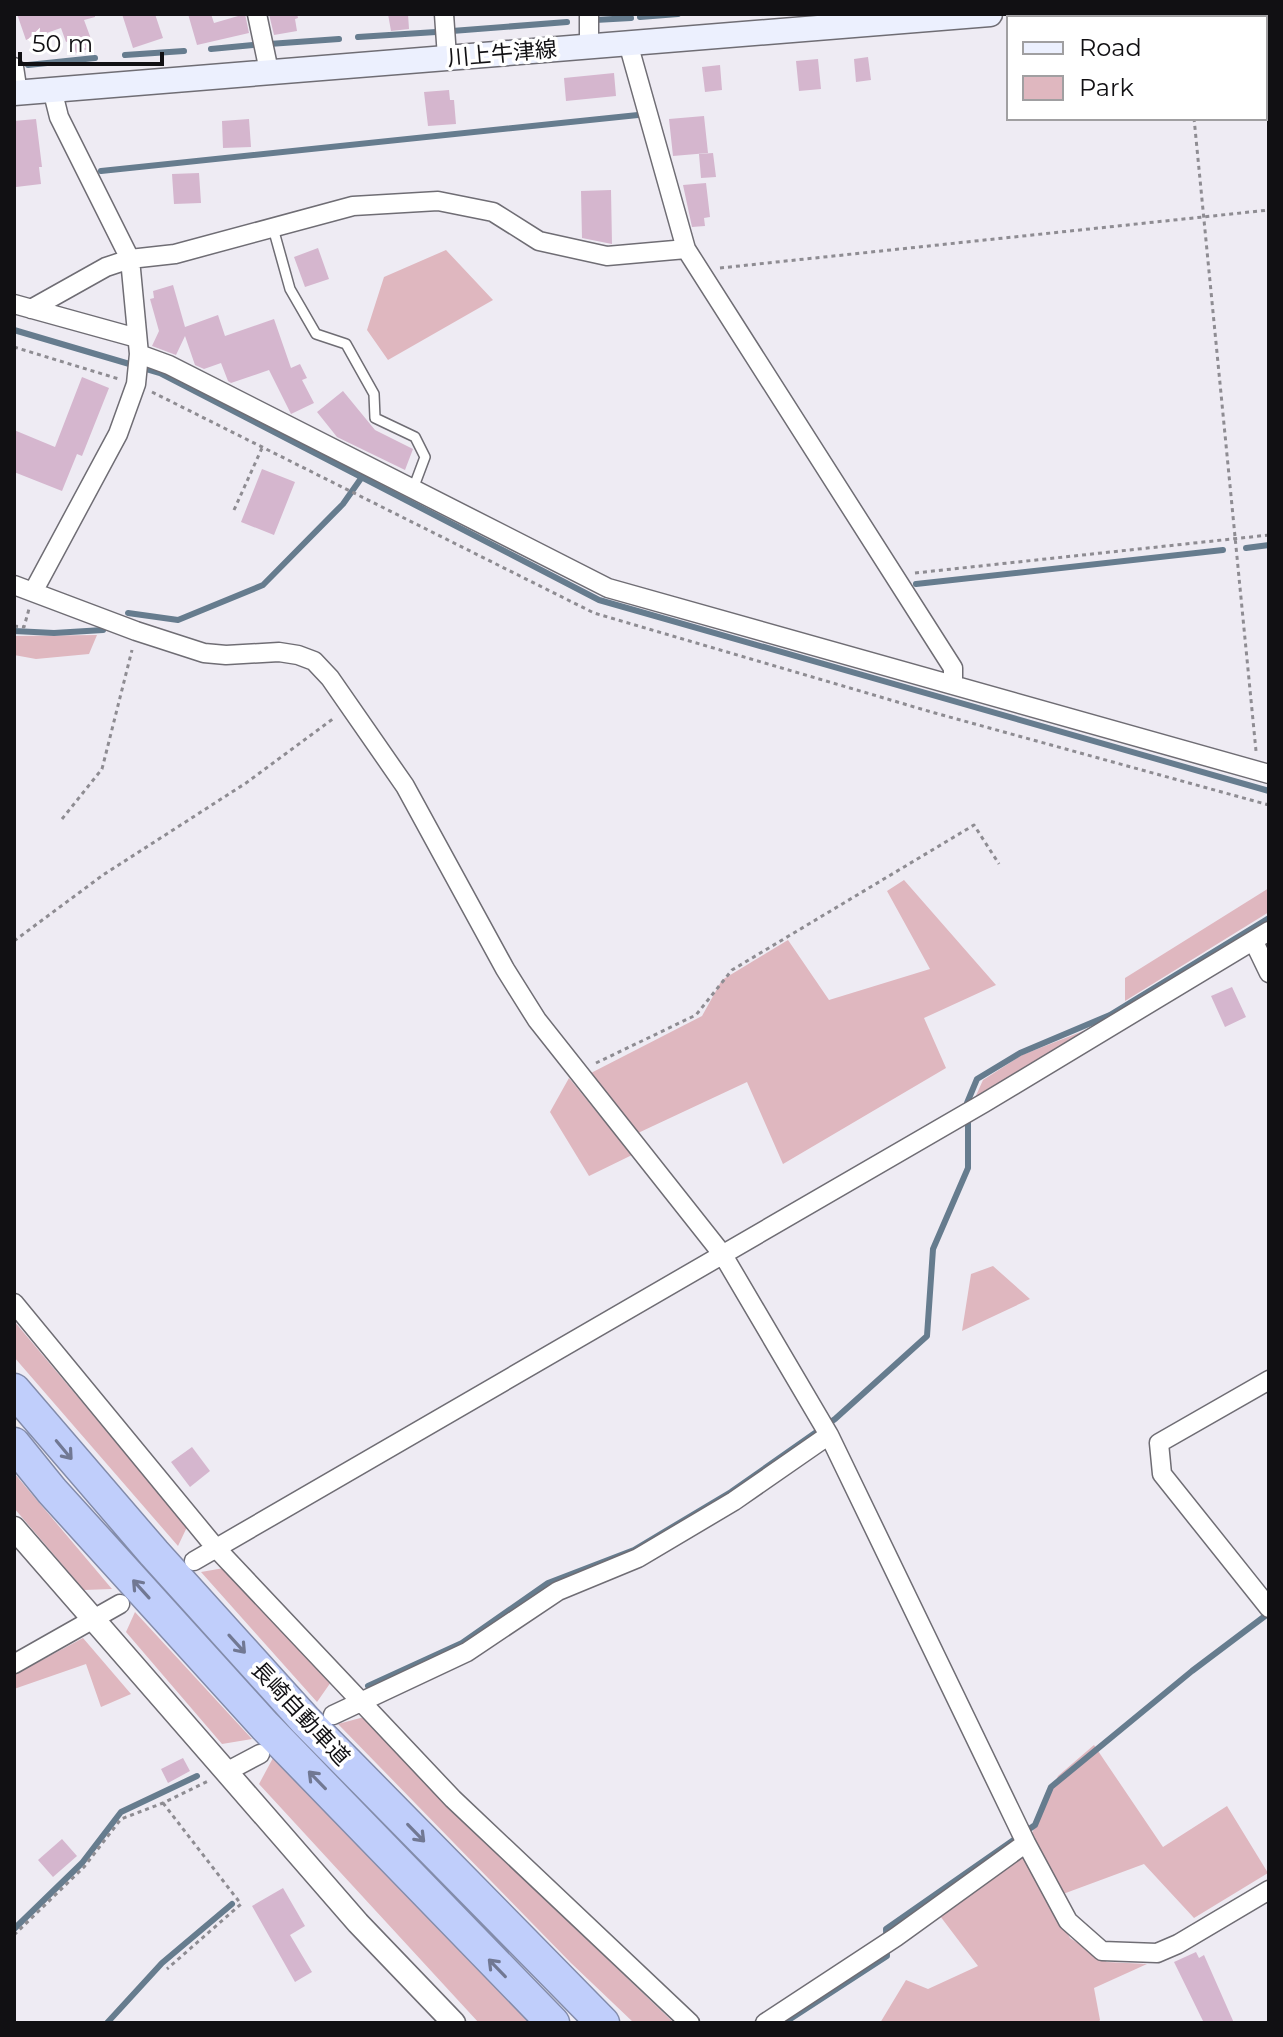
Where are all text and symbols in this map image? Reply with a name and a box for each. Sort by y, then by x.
scale bar [20,16,162,66]
legend [1007,16,1267,120]
text: 50 m [32,29,93,58]
text: Road [1079,33,1142,62]
street label: 川上牛津線 [446,35,558,72]
text: Park [1079,73,1134,102]
one-way arrow [55,1439,73,1460]
one-way arrow [133,1580,151,1600]
one-way arrow [228,1634,246,1654]
street label: 長崎自動車道 [246,1656,356,1771]
one-way arrow [308,1770,327,1790]
one-way arrow [406,1823,425,1842]
one-way arrow [488,1958,507,1978]

